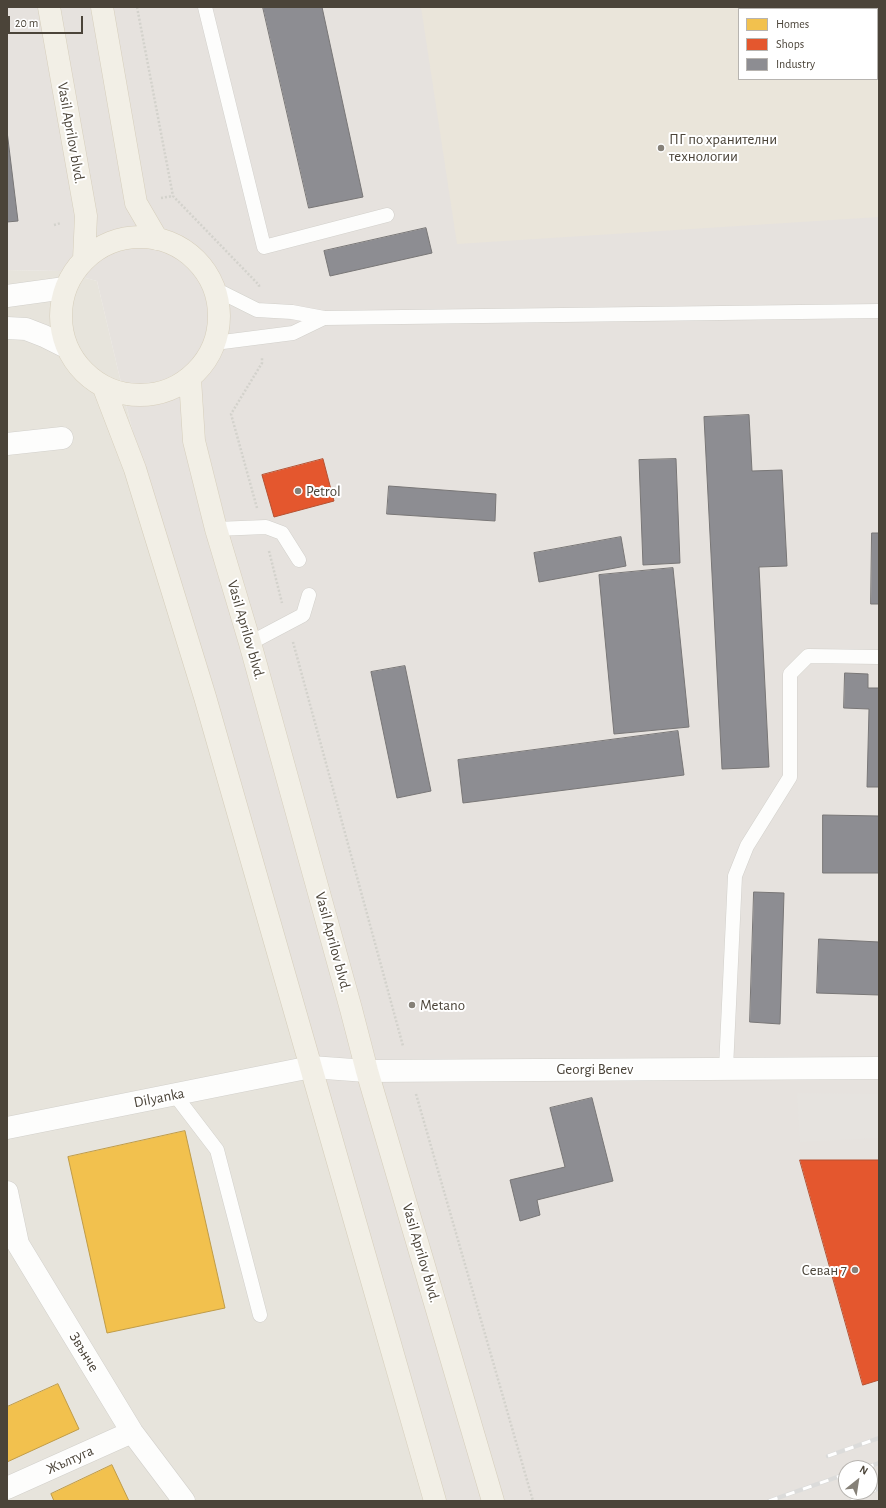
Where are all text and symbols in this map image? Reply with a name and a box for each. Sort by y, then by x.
scale bar [10,8,85,34]
legend [738,8,878,80]
text: 20 m [15,17,38,29]
text: Homes [776,18,809,30]
text: Shops [776,38,804,50]
text: Industry [776,58,815,70]
street label: Vasil Aprilov blvd. [53,81,89,185]
place label: ПГ по хранителни технологии [669,130,777,165]
marker: ПГ по хранителни технологии [656,143,666,153]
place label: Petrol [306,482,341,500]
marker: Petrol [293,486,303,496]
street label: Vasil Aprilov blvd. [223,578,269,682]
street label: Vasil Aprilov blvd. [311,890,355,994]
place label: Metano [420,996,465,1014]
marker: Metano [407,1000,417,1010]
street label: Georgi Benev [557,1060,633,1078]
street label: Dilyanka [132,1084,186,1112]
street label: Vasil Aprilov blvd. [398,1201,444,1305]
place label: Севан 7 [802,1261,847,1279]
marker: Севан 7 [850,1265,860,1275]
street label: Звънче [65,1329,103,1375]
street label: Жълтуга [44,1442,96,1478]
north arrow [838,1460,878,1500]
text: N [858,1463,870,1477]

